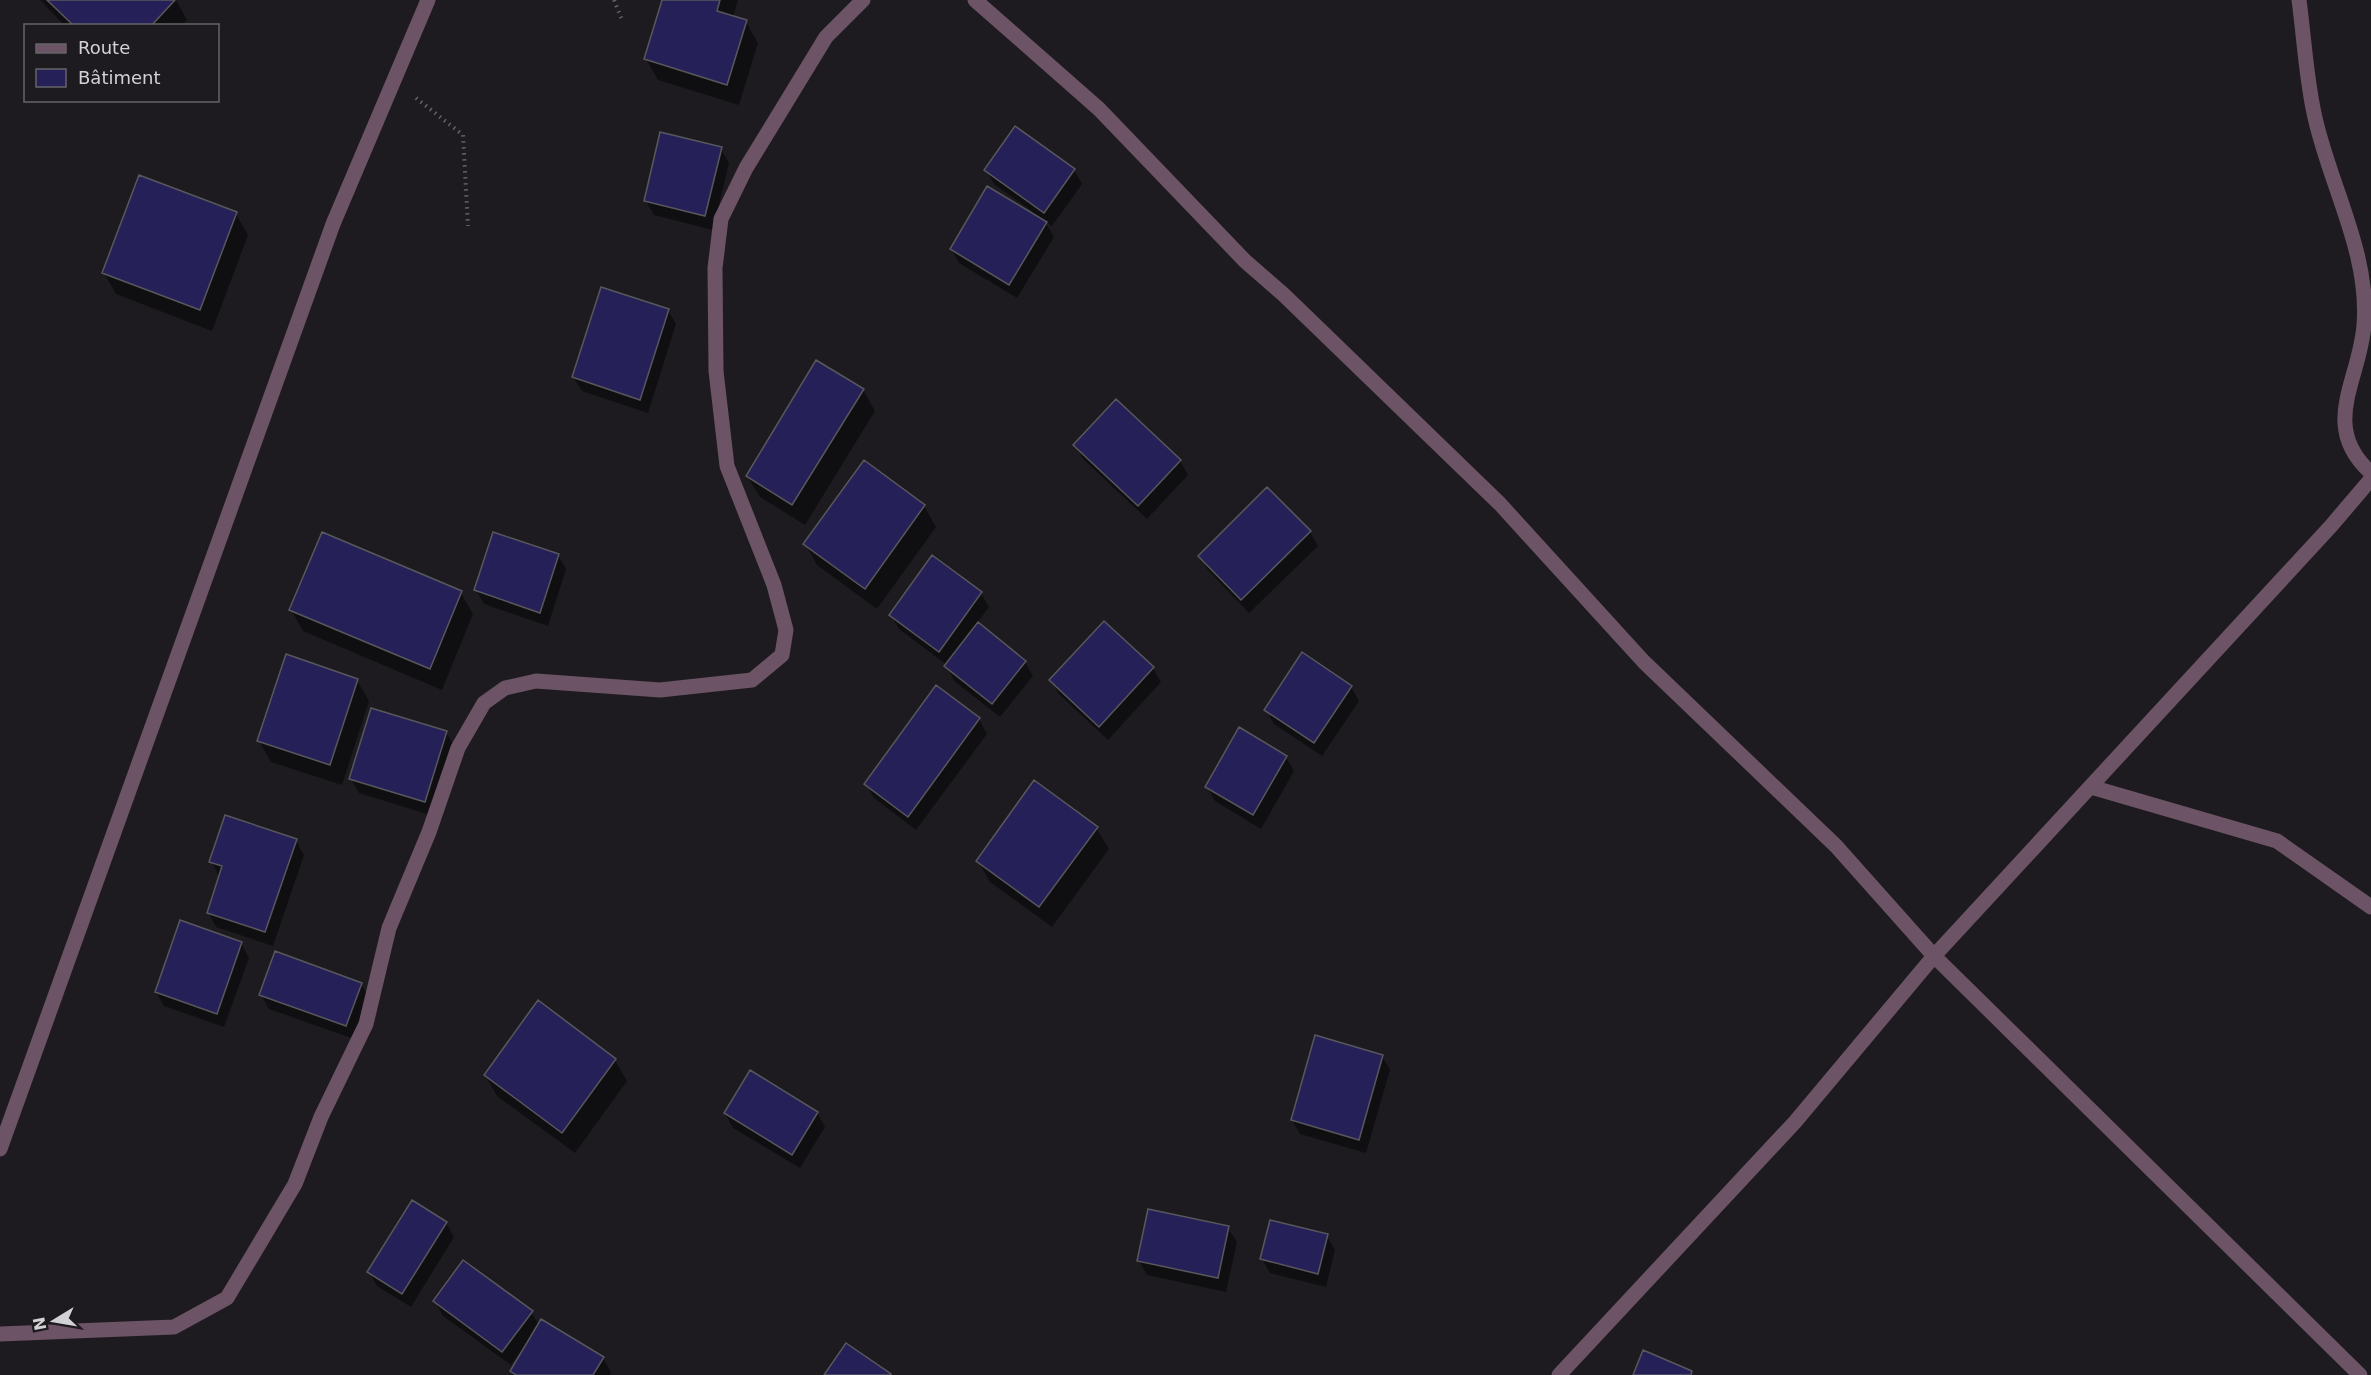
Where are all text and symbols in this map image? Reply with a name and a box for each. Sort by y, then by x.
legend [24,24,219,102]
text: Route [78,37,130,58]
text: Bâtiment [78,67,161,88]
north arrow [24,1291,84,1351]
text: N [29,1315,50,1332]

